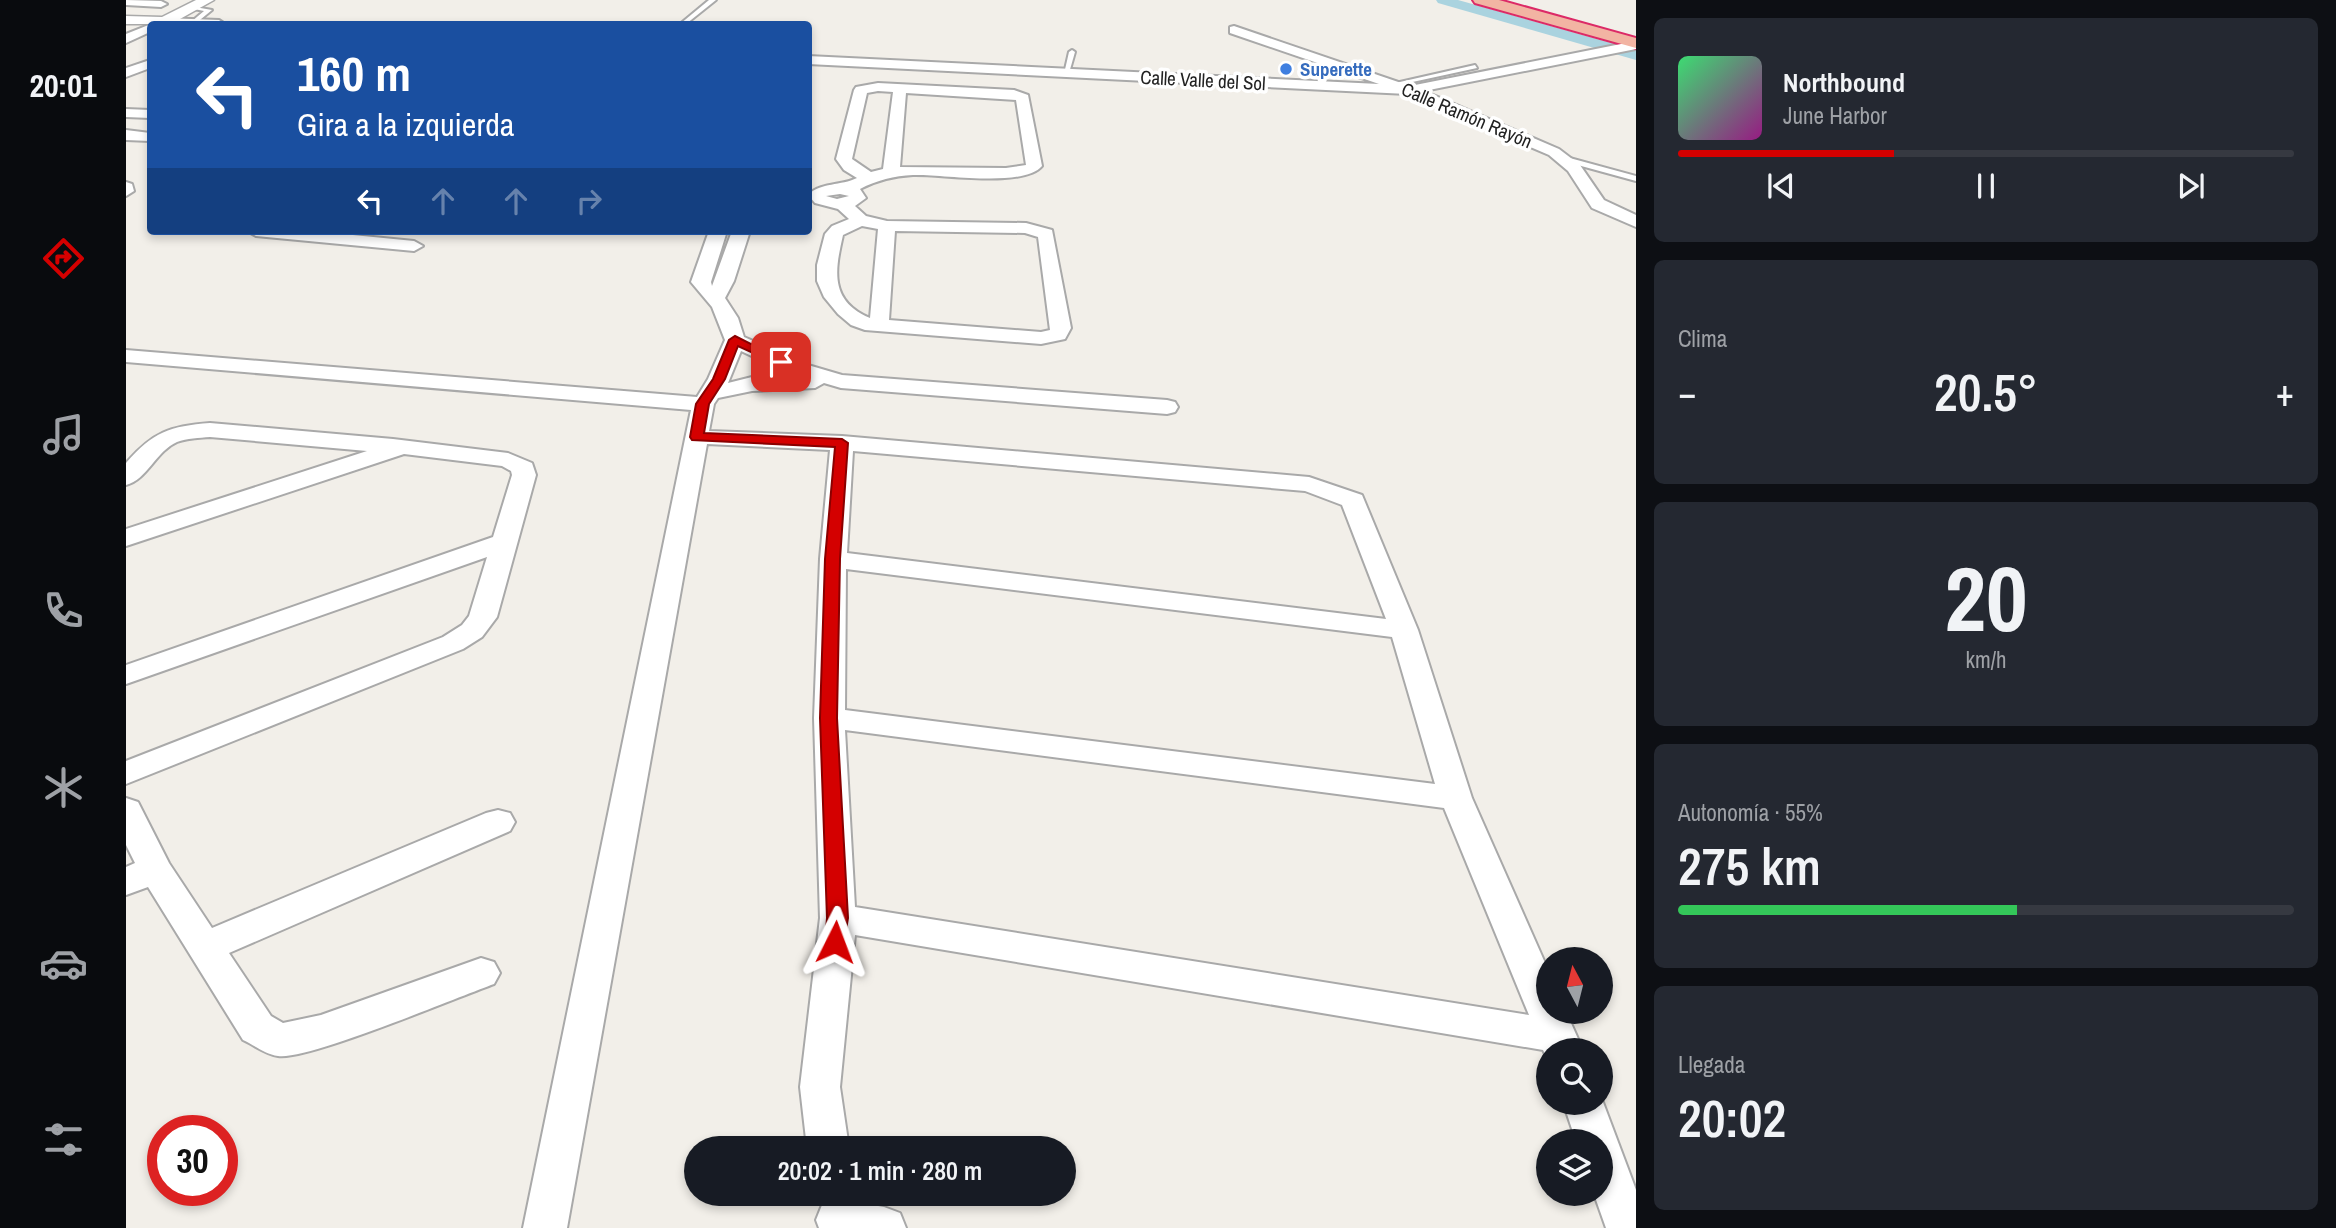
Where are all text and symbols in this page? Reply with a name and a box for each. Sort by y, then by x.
text: 160 m [297,40,411,106]
icon: left [182,49,273,140]
place label: Superette [1300,56,1372,82]
marker: Superette [1278,61,1294,77]
text: 20:01 [29,64,97,107]
street label: Calle Valle del Sol [1140,64,1266,96]
text: Northbound [1783,65,1905,100]
street label: Calle Ramón Rayón [1398,76,1536,154]
text: June Harbor [1783,100,1887,131]
text: Gira a la izquierda [297,103,514,146]
icon: previous [1762,167,1800,205]
icon: pause [1967,167,2005,205]
icon: next [2172,167,2210,205]
icon: left [351,182,389,220]
icon: ahead [424,182,462,220]
icon: ahead [497,182,535,220]
icon: right [570,182,608,220]
icon: directions [39,234,88,283]
text: Clima [1678,323,1727,354]
pin [751,332,811,392]
icon: arrive [762,343,800,381]
text: 20.5° [1934,357,2038,427]
text: − [1678,367,1696,418]
text: + [2276,367,2294,418]
icon: music [39,410,88,459]
text: 20 [1945,537,2028,659]
icon: phone [39,586,88,635]
text: km/h [1966,644,2006,675]
icon: climate [39,763,88,812]
text: Autonomía · 55% [1678,797,1823,828]
text: 275 km [1678,831,1821,901]
position arrow [798,905,872,979]
icon: car [39,939,88,988]
north arrow [1536,947,1614,1024]
map controls [1536,947,1613,1206]
button: search [1536,1038,1613,1115]
text: Llegada [1678,1049,1745,1080]
text: 20:02 [1678,1083,1786,1153]
icon: filters [39,1115,88,1164]
speed limit sign: 30 [147,1115,238,1206]
button: layers [1536,1129,1613,1206]
text: 20:02 · 1 min · 280 m [778,1153,982,1188]

